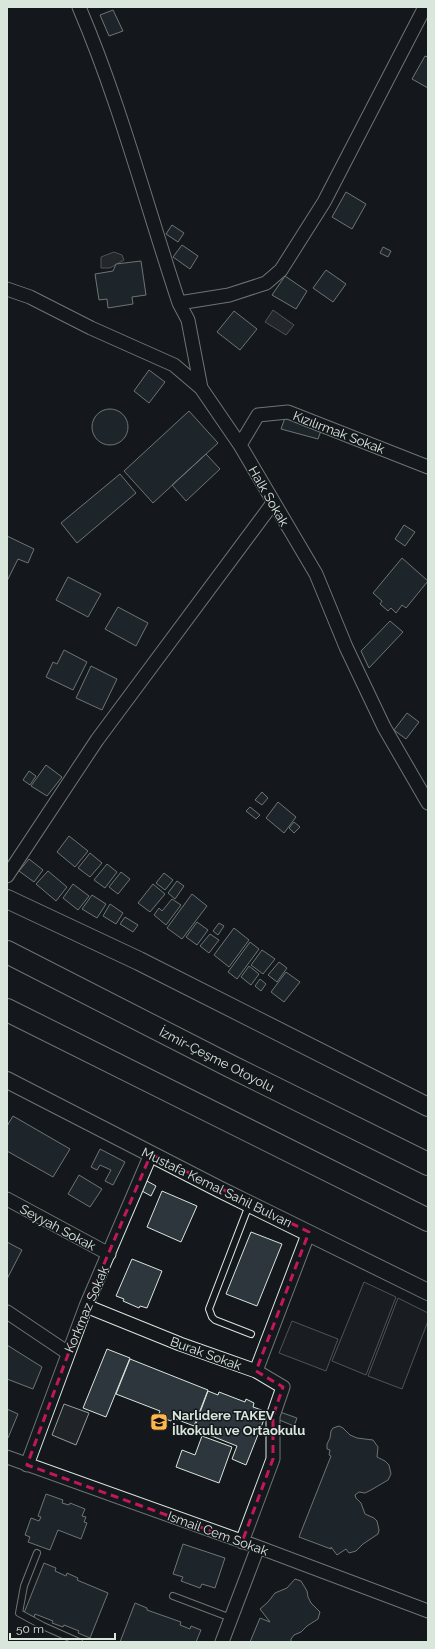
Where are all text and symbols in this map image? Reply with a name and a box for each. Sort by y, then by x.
street label: Kızılırmak Sokak [291,408,387,457]
street label: Halk Sokak [245,464,292,529]
street label: İzmir-Çeşme Otoyolu [157,1023,277,1095]
street label: Mustafa Kemal Sahil Bulvarı [139,1144,294,1230]
street label: Seyyah Sokak [17,1201,98,1254]
street label: Korkmaz Sokak [62,1264,111,1355]
street label: Burak Sokak [168,1334,244,1373]
place label: Narlıdere TAKEV İlkokulu ve Ortaokulu [172,1408,305,1438]
school or university icon: Narlıdere TAKEV İlkokulu ve Ortaokulu [149,1412,169,1432]
street label: Ismail Cem Sokak [165,1508,270,1559]
scale bar [10,1615,115,1641]
text: 50 m [16,1622,44,1636]

